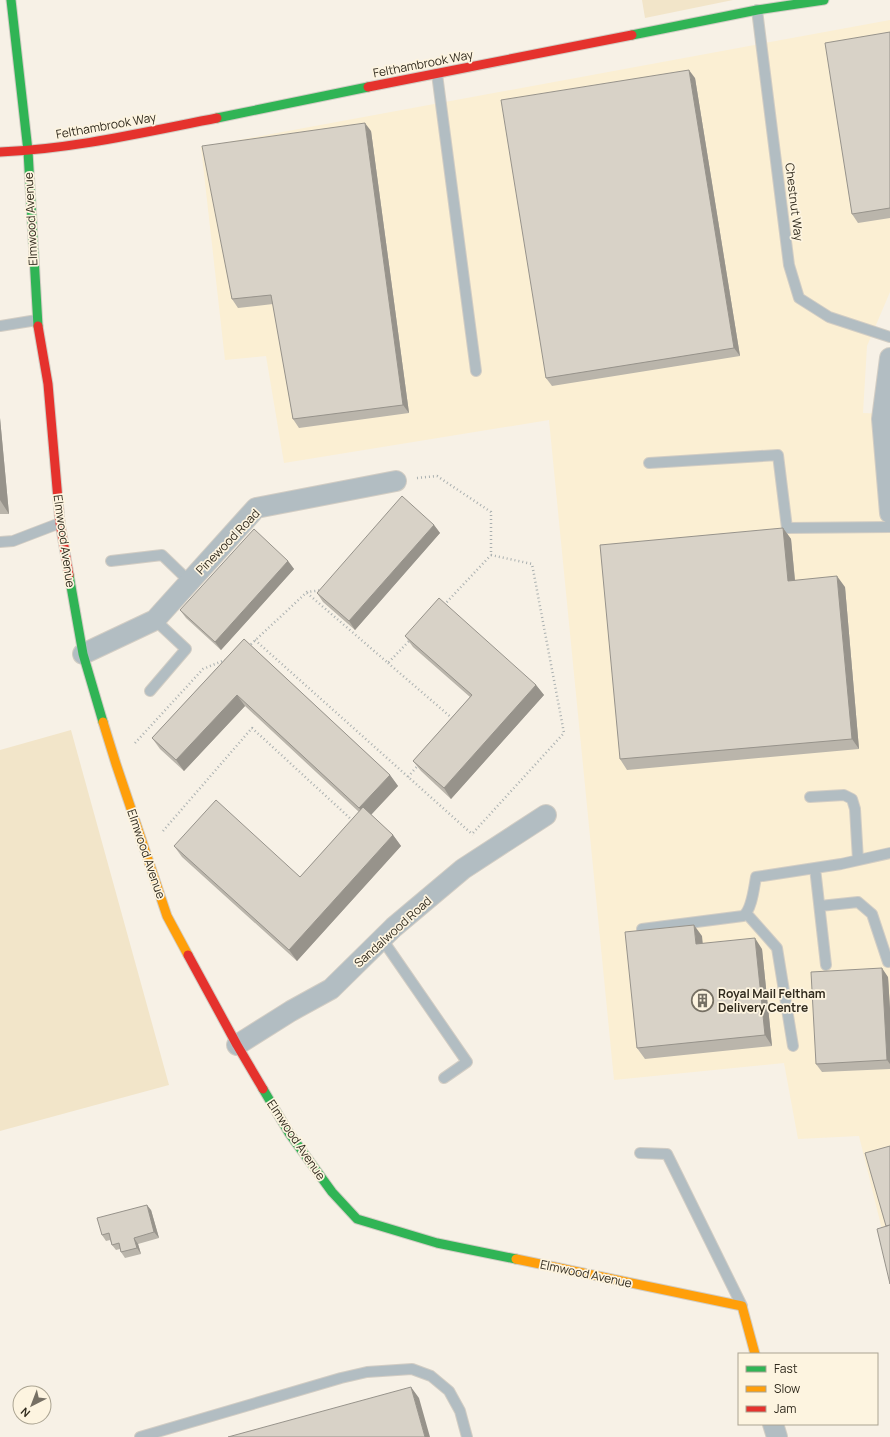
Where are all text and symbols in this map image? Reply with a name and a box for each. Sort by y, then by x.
street label: Felthambrook Way [371,45,475,82]
street label: Felthambrook Way [54,108,158,143]
street label: Chestnut Way [781,162,808,243]
street label: Elmwood Avenue [20,172,41,266]
street label: Elmwood Avenue [50,493,79,588]
street label: Pinewood Road [192,505,263,578]
street label: Elmwood Avenue [123,807,170,901]
street label: Sandalwood Road [350,892,435,971]
place label: Royal Mail Feltham Delivery Centre [718,985,826,1016]
building icon: Royal Mail Feltham Delivery Centre [690,988,716,1014]
street label: Elmwood Avenue [263,1096,330,1183]
street label: Elmwood Avenue [539,1255,634,1292]
legend [738,1353,878,1425]
text: Fast [774,1360,798,1377]
text: Slow [774,1380,800,1397]
north arrow [12,1385,52,1425]
text: Jam [774,1400,796,1417]
text: N [17,1405,33,1421]

